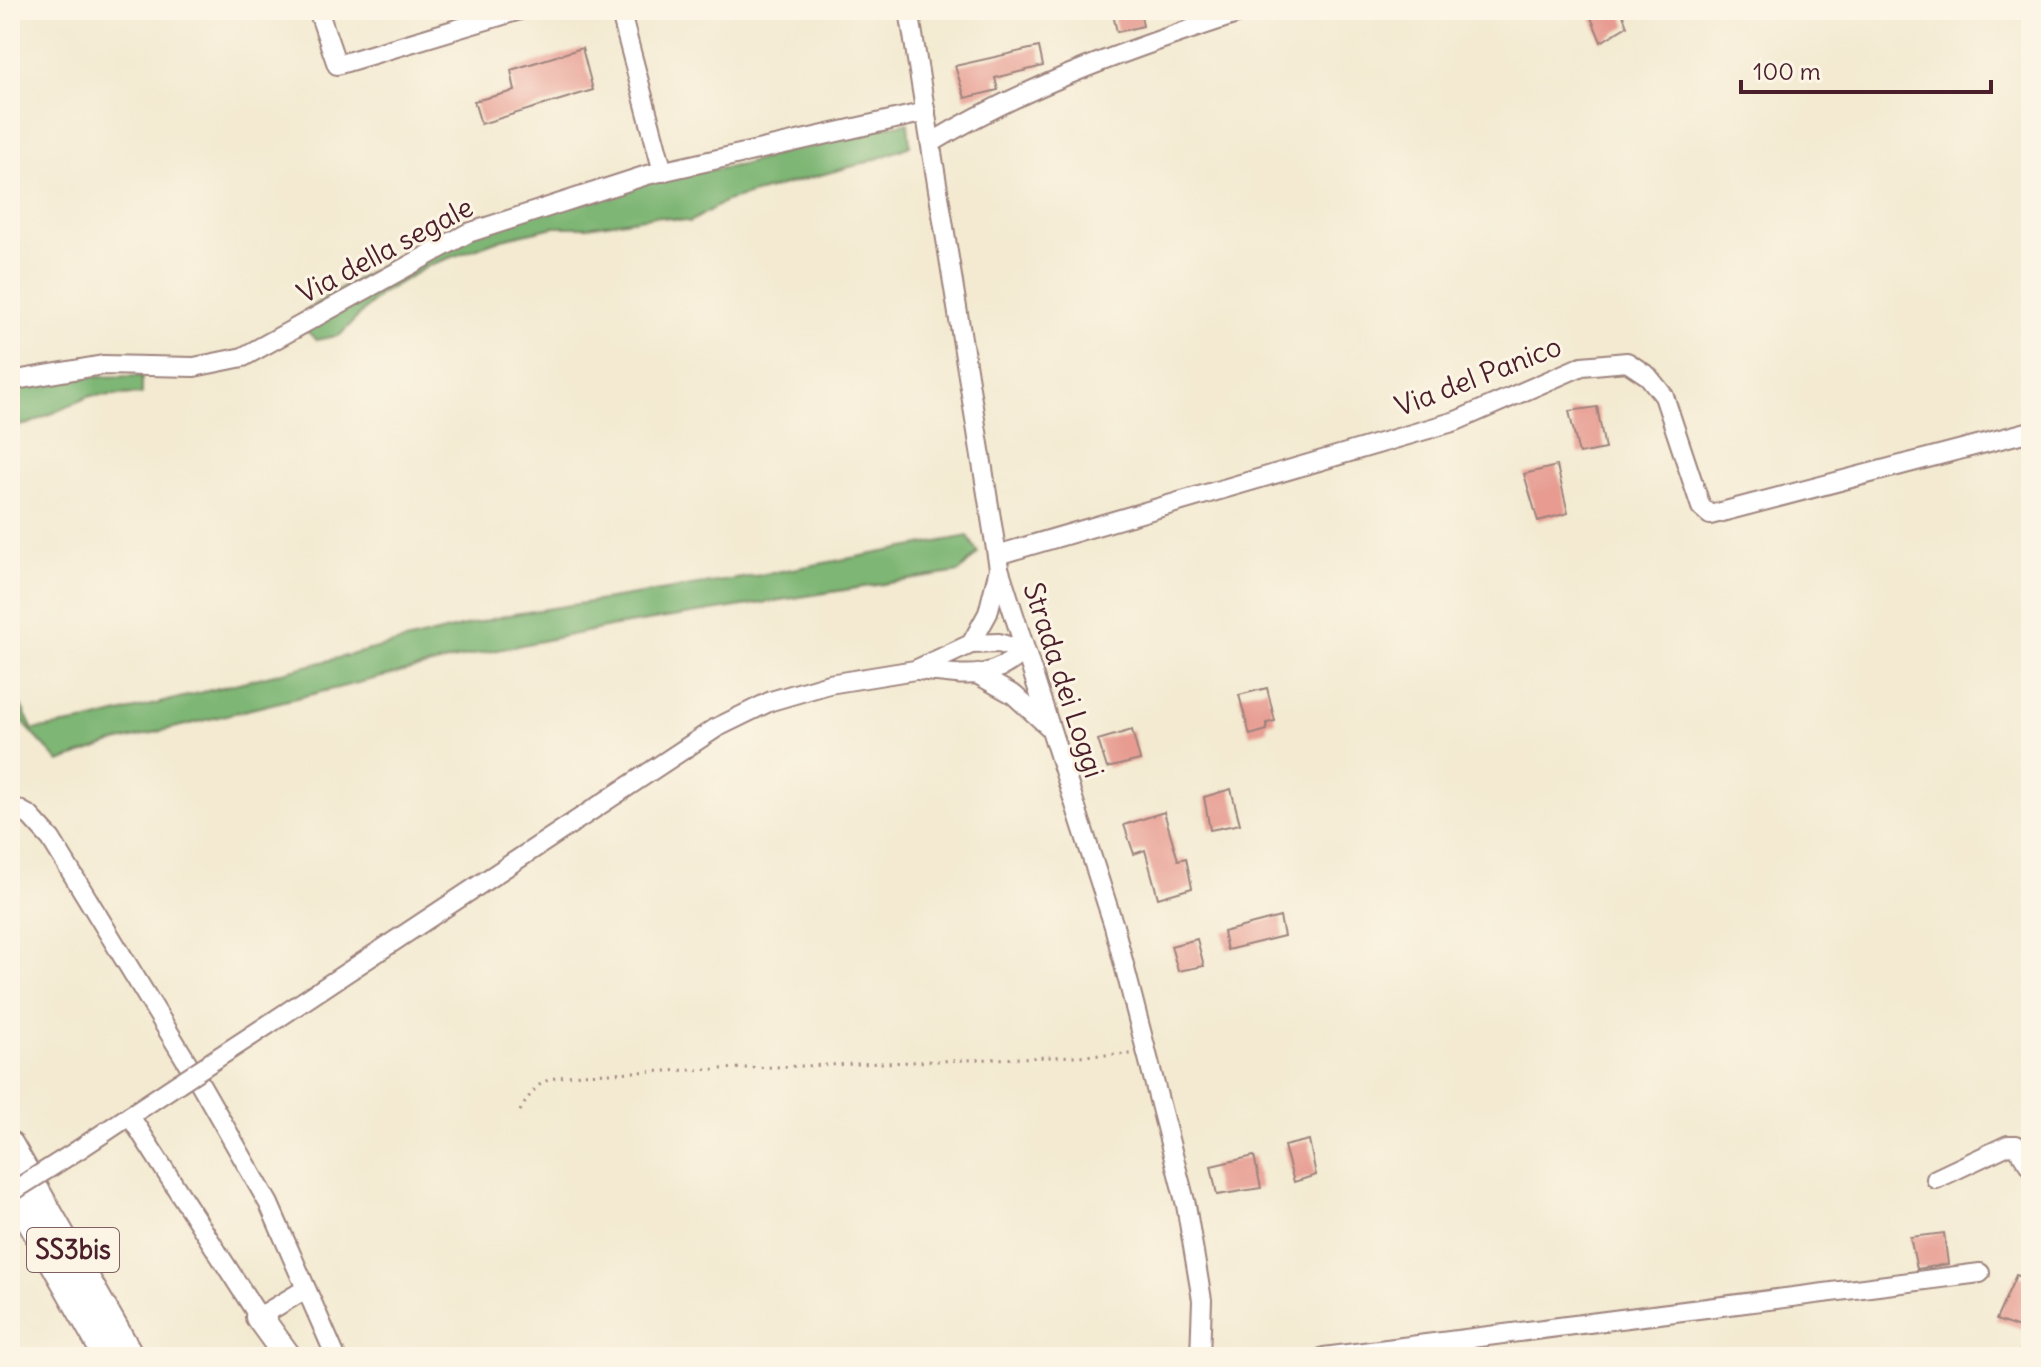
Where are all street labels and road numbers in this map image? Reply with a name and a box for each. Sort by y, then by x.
street label: Via della segale [291,189,479,311]
street label: Via del Panico [1390,328,1566,424]
street label: Strada dei Loggi [1015,578,1113,782]
road number: SS3bis [27,1228,119,1272]

